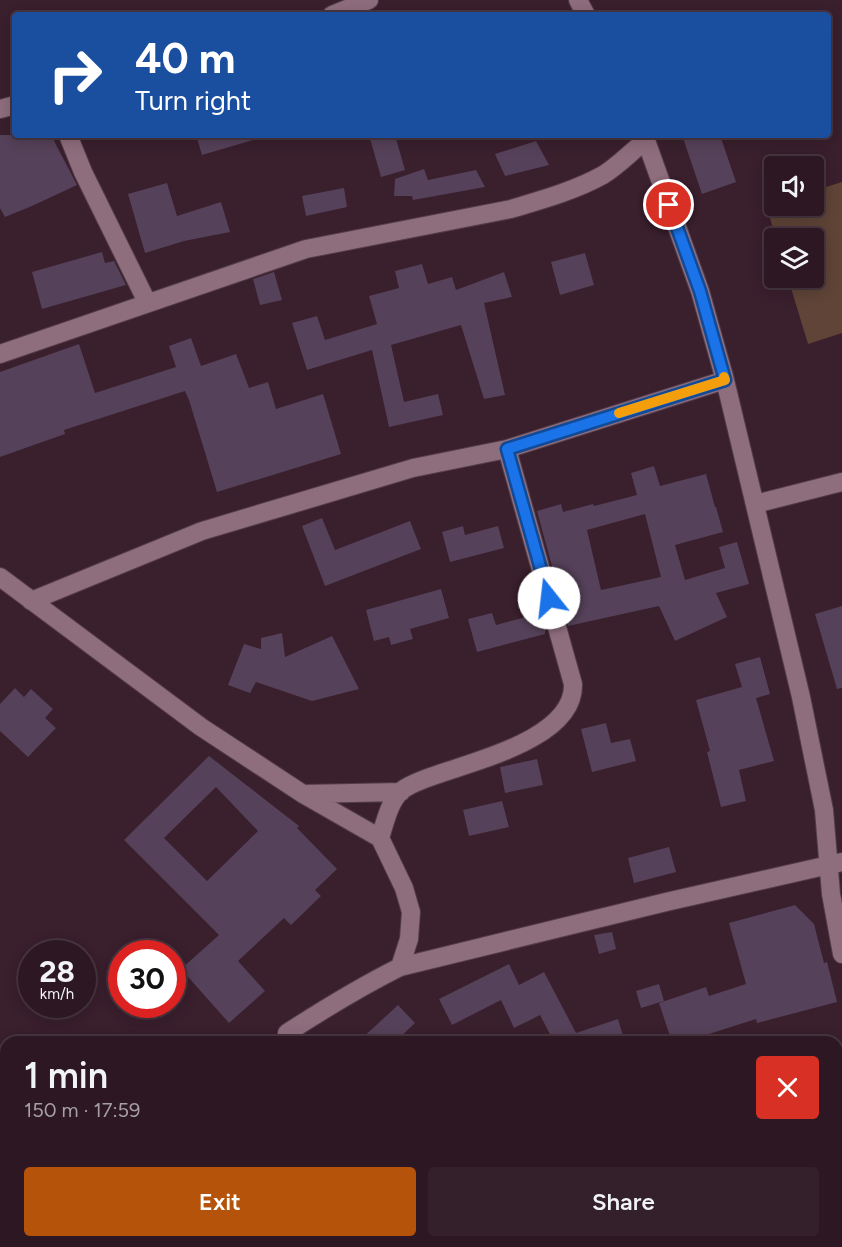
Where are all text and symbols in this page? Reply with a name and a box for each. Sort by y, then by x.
text: 40 m [135,33,235,84]
icon: right [36,36,114,114]
text: Turn right [135,84,251,117]
map controls [764,156,824,288]
button: sound [764,156,824,216]
pin [643,179,694,230]
icon: arrive [652,188,685,221]
button: layers [764,228,824,288]
position arrow [517,566,581,630]
speed limit sign: 30 [108,940,186,1018]
text: 28 [39,953,75,990]
text: km/h [40,985,74,1003]
text: 1 min [24,1054,108,1097]
button: close [756,1056,819,1119]
text: 150 m · 17:59 [24,1098,140,1122]
button: Exit [24,1167,416,1236]
button: Share [428,1167,819,1236]

